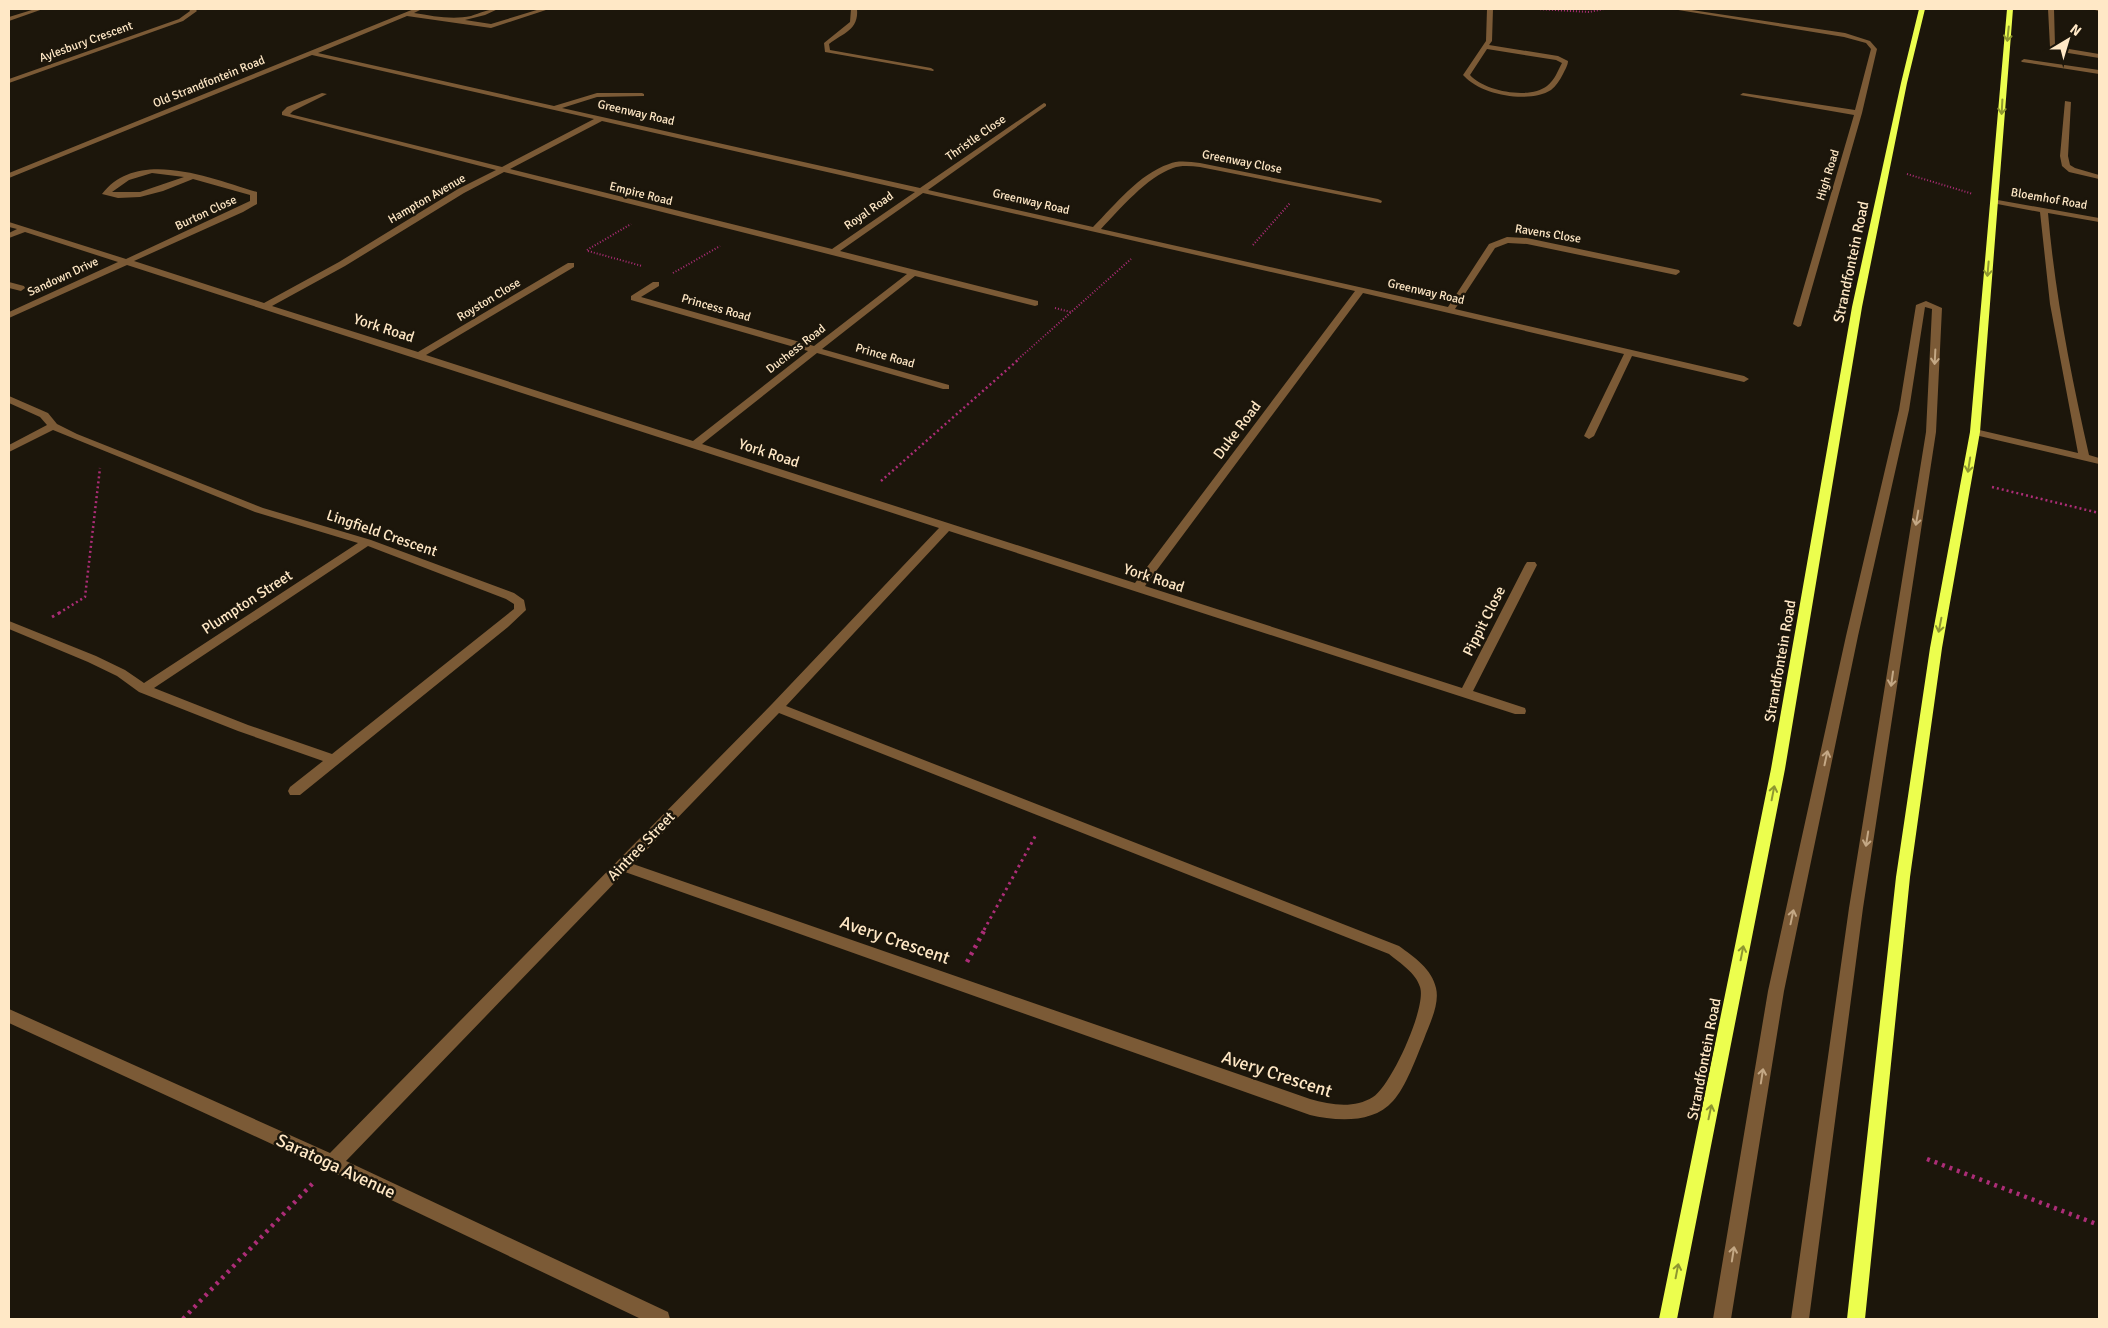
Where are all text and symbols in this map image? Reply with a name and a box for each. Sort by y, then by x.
north arrow [2043,15,2093,65]
street label: Aylesbury Crescent [37,18,135,66]
text: N [2067,20,2085,40]
one-way arrow [2003,25,2013,41]
street label: Old Strandfontein Road [151,53,267,111]
street label: Greenway Road [596,97,676,129]
one-way arrow [1998,99,2007,115]
street label: Thristle Close [943,112,1009,164]
street label: Greenway Close [1201,147,1283,177]
street label: High Road [1813,148,1843,202]
street label: Hampton Avenue [386,171,468,227]
street label: Empire Road [608,179,674,209]
street label: Bloemhof Road [2010,185,2088,213]
street label: Greenway Road [991,186,1071,218]
street label: Royal Road [842,189,896,233]
street label: Burton Close [173,192,239,234]
street label: Strandfontein Road [1829,200,1873,324]
street label: Ravens Close [1514,221,1582,247]
street label: Sandown Drive [25,254,101,300]
one-way arrow [1983,261,1993,277]
street label: Royston Close [454,275,524,325]
street label: Greenway Road [1386,276,1466,308]
street label: Princess Road [680,291,752,325]
street label: York Road [351,310,417,346]
street label: Duchess Road [763,321,829,377]
street label: Prince Road [854,340,916,372]
one-way arrow [1930,348,1939,364]
street label: Duke Road [1209,397,1265,463]
street label: York Road [736,435,802,471]
one-way arrow [1964,457,1974,473]
street label: Lingfield Crescent [324,506,440,560]
one-way arrow [1911,510,1921,526]
street label: York Road [1121,560,1187,596]
street label: Plumpton Street [198,566,296,638]
street label: Pippit Close [1459,583,1509,659]
street label: Strandfontein Road [1760,598,1800,724]
one-way arrow [1935,617,1945,633]
one-way arrow [1887,670,1897,686]
one-way arrow [1821,750,1831,766]
one-way arrow [1769,786,1778,802]
street label: Aintree Street [604,808,678,884]
one-way arrow [1861,831,1871,847]
one-way arrow [1788,909,1797,925]
street label: Avery Crescent [837,911,953,969]
one-way arrow [1738,945,1747,961]
street label: Strandfontein Road [1683,996,1725,1122]
street label: Avery Crescent [1219,1046,1335,1102]
one-way arrow [1757,1069,1767,1085]
one-way arrow [1706,1105,1715,1121]
street label: Saratoga Avenue [273,1129,399,1203]
one-way arrow [1728,1246,1738,1262]
one-way arrow [1673,1264,1682,1280]

